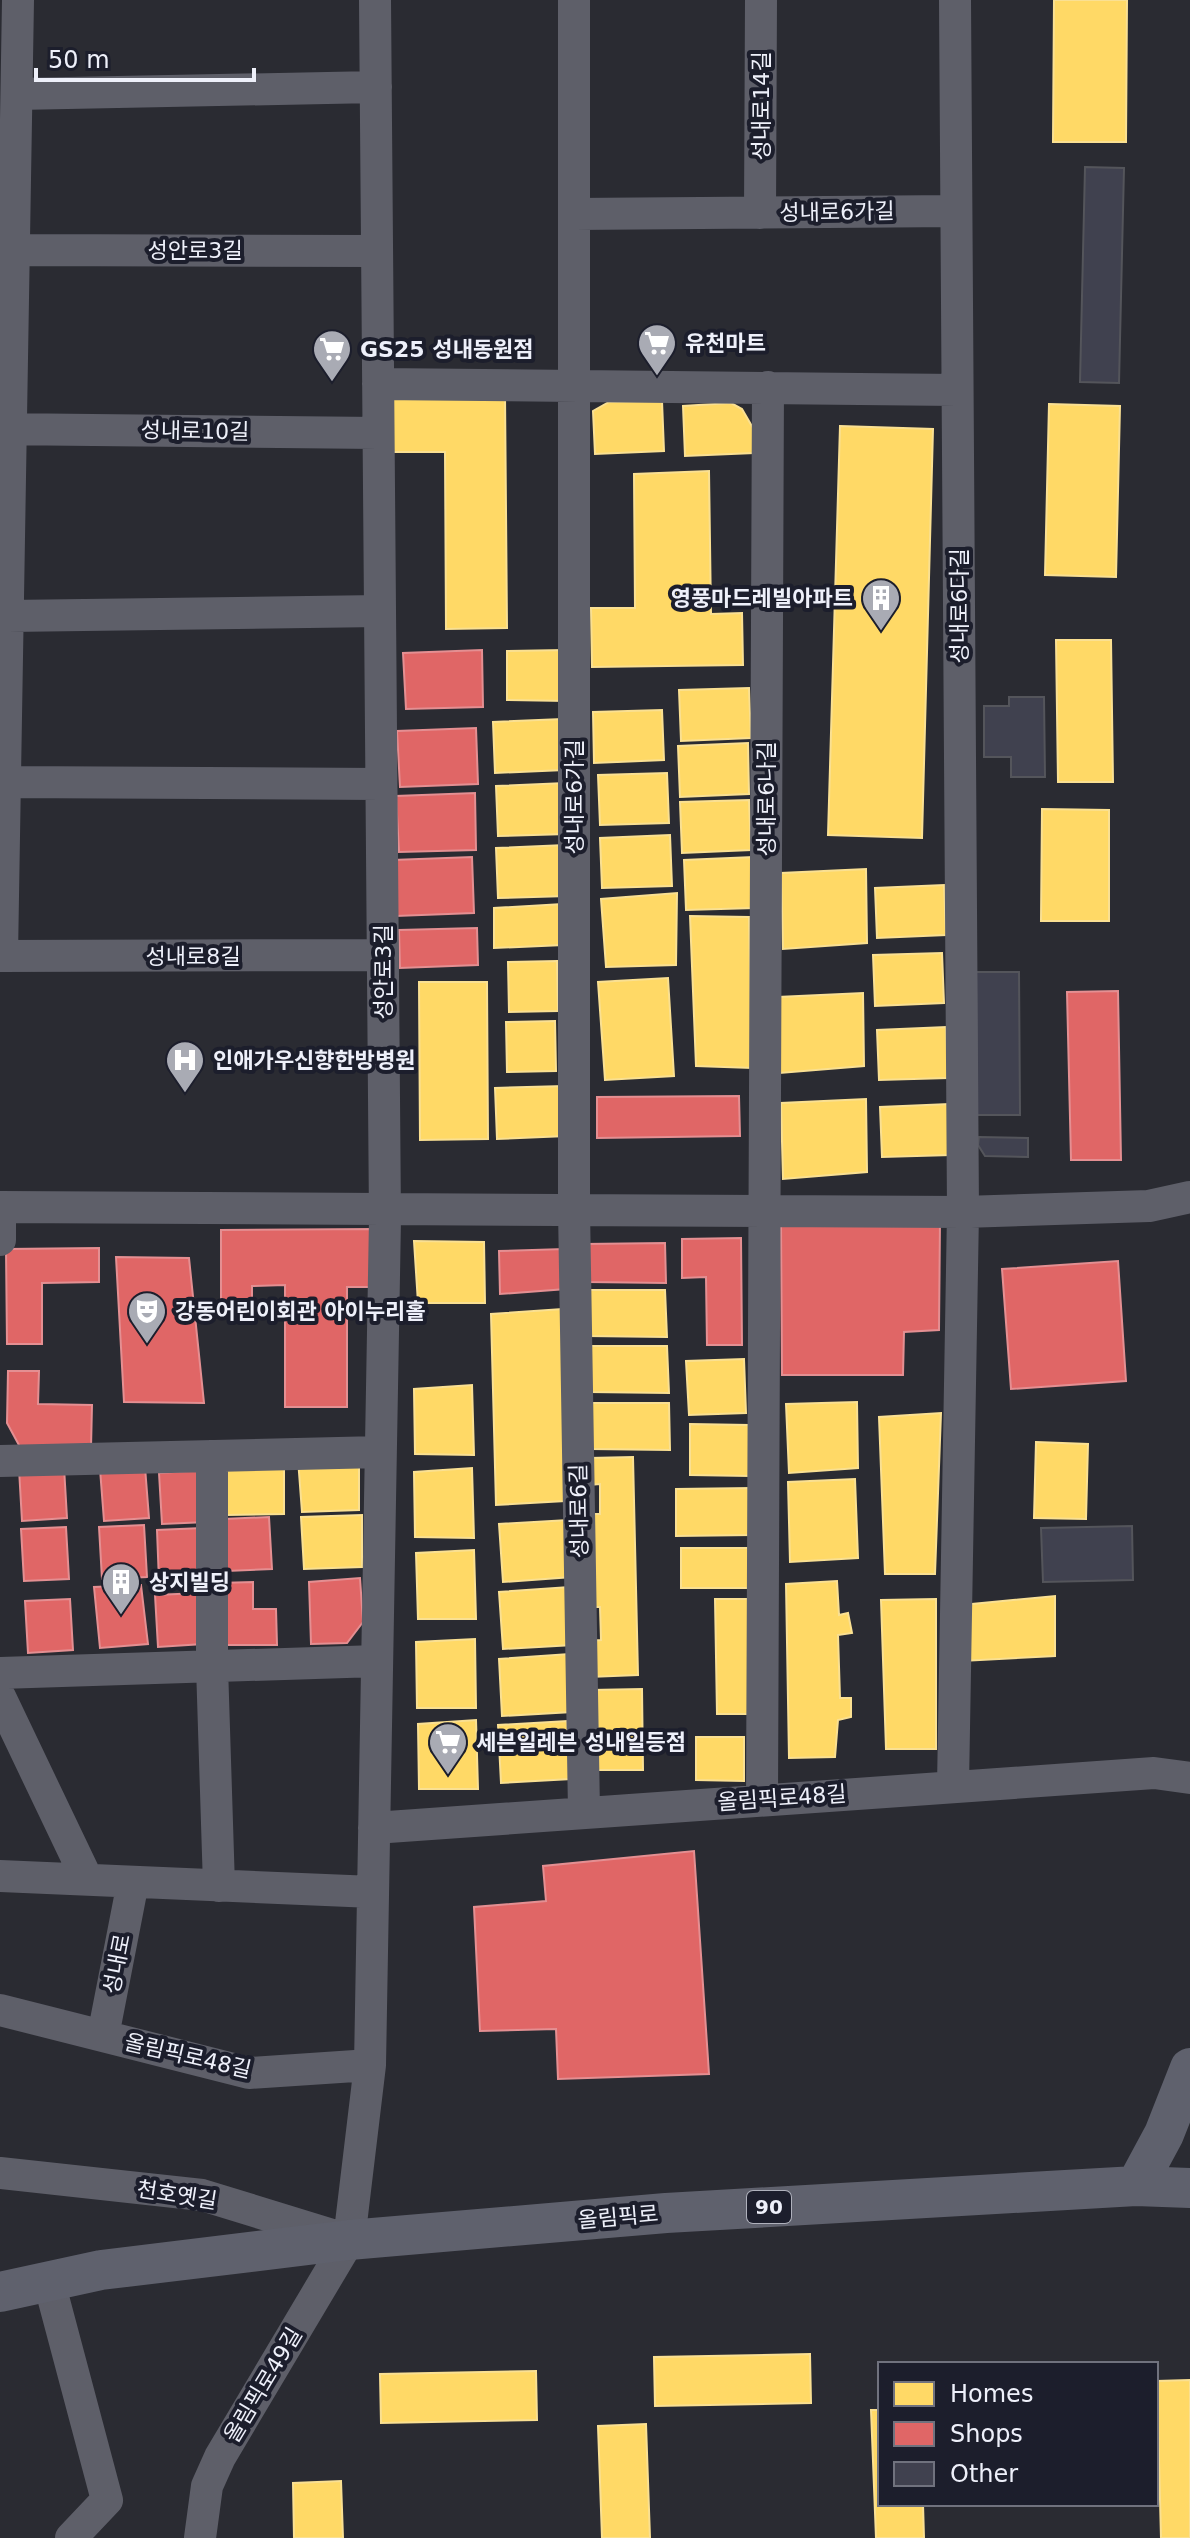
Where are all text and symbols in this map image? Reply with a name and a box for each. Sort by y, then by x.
scale bar [36,32,254,82]
text: 50 m [48,46,110,74]
street label: 성내로14길 [749,52,774,160]
street label: 성내로6가길 [779,198,895,226]
street label: 성안로3길 [148,238,242,263]
supermarket icon: 유천마트 [636,322,678,377]
supermarket icon: GS25 성내동원점 [311,328,353,383]
place label: 유천마트 [685,331,766,356]
place label: GS25 성내동원점 [360,337,533,362]
street label: 성내로10길 [140,418,250,444]
street label: 성내로6다길 [947,548,972,664]
building icon: 영풍마드레빌아파트 [860,577,902,632]
place label: 영풍마드레빌아파트 [671,586,853,611]
street label: 성내로6가길 [562,739,587,855]
street label: 성내로6나길 [754,741,779,857]
street label: 성안로3길 [371,925,396,1019]
street label: 성내로8길 [146,944,240,969]
hospital icon: 인애가우신향한방병원 [164,1039,206,1094]
place label: 인애가우신향한방병원 [213,1048,415,1073]
theatre icon: 강동어린이회관 아이누리홀 [126,1290,168,1345]
place label: 강동어린이회관 아이누리홀 [175,1299,426,1324]
street label: 성내로6길 [566,1463,592,1559]
building icon: 상지빌딩 [100,1561,142,1616]
place label: 상지빌딩 [149,1570,230,1595]
supermarket icon: 세븐일레븐 성내일등점 [427,1721,469,1776]
place label: 세븐일레븐 성내일등점 [476,1730,686,1755]
street label: 올림픽로48길 [717,1781,847,1815]
street label: 성내로 [99,1932,135,1996]
street label: 올림픽로48길 [122,2029,254,2083]
street label: 천호옛길 [135,2176,219,2214]
road number: 90 [747,2191,791,2223]
street label: 올림픽로 [577,2201,659,2233]
street label: 올림픽로49길 [219,2323,307,2447]
legend [878,2362,1158,2506]
text: Homes [950,2380,1033,2408]
text: Shops [950,2420,1023,2448]
text: Other [950,2460,1018,2488]

